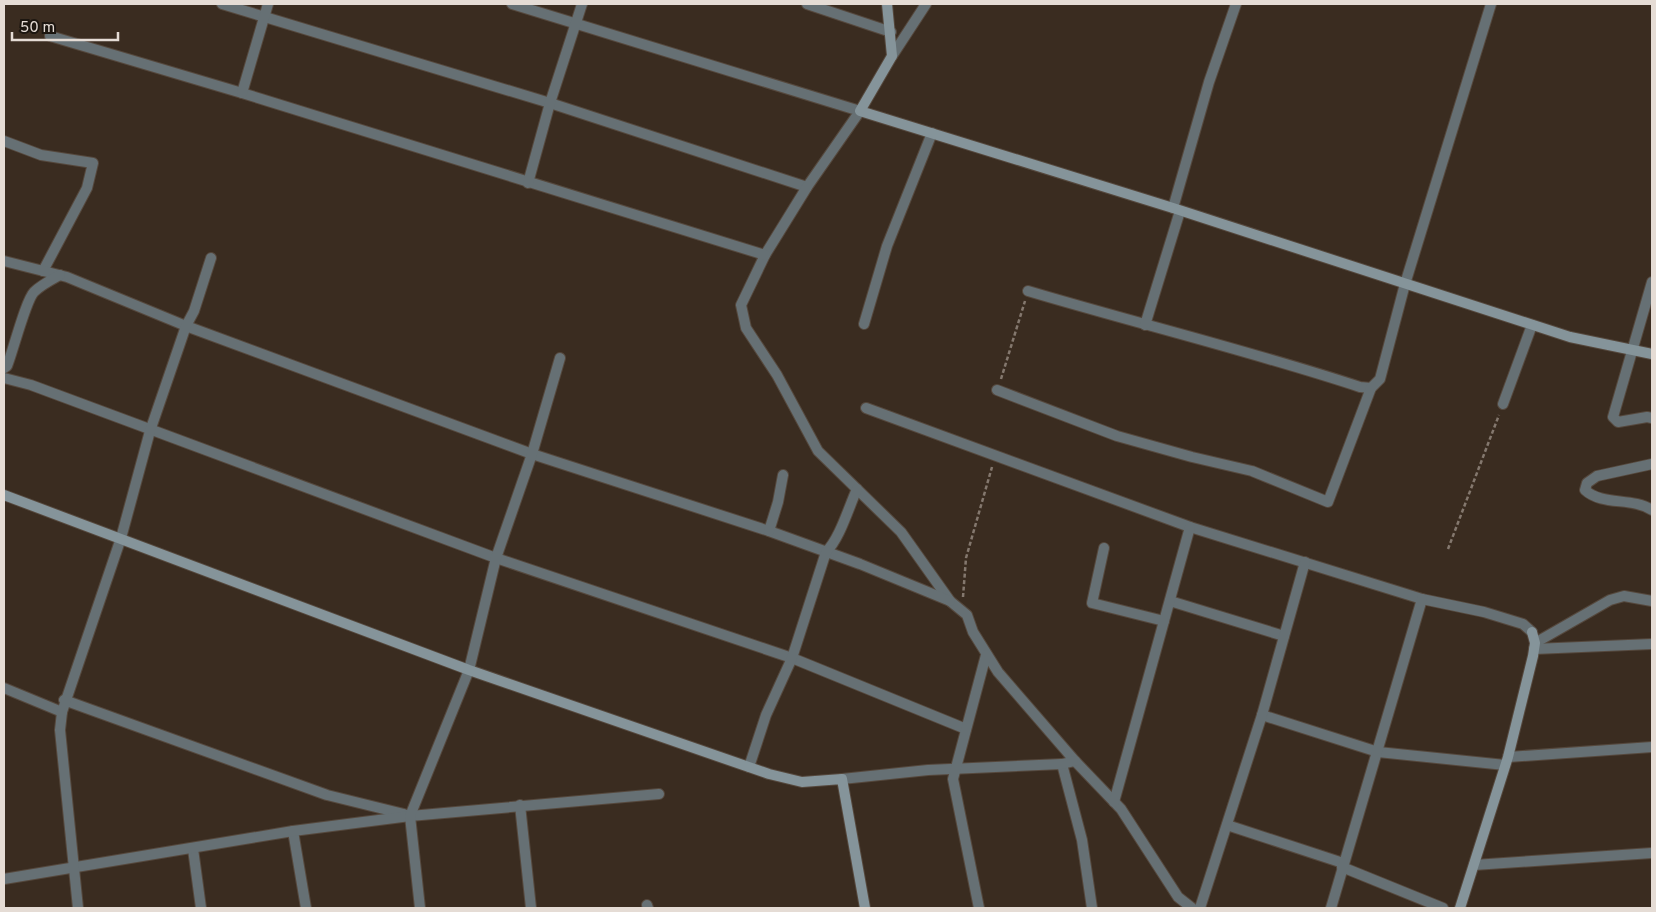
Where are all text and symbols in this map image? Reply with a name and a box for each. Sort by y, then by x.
scale bar [12,10,119,42]
text: 50 m [20,19,55,38]

